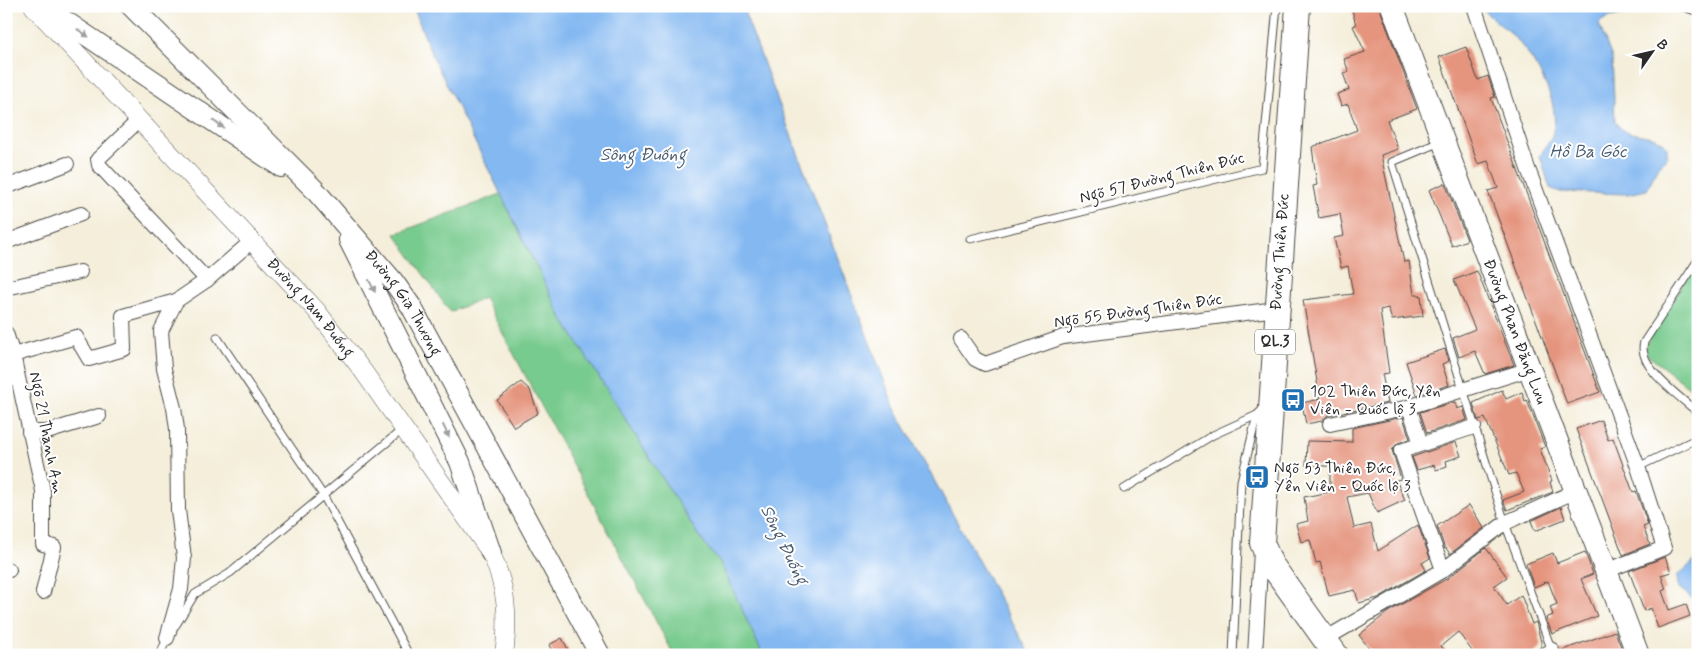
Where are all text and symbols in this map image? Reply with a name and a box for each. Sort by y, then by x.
north arrow [1626,28,1676,78]
one-way arrow [76,29,90,38]
text: B [1652,37,1672,54]
one-way arrow [211,119,225,129]
water label: Hồ Ba Góc [1550,140,1628,164]
water label: Sông Đuống [600,143,689,169]
street label: Ngõ 57 Đường Thiên Đức [1077,147,1247,210]
street label: Đường Thiên Đức [1265,192,1296,311]
street label: Đường Gia Thượng [360,245,447,360]
street label: Đường Nam Đuống [262,253,359,362]
street label: Đường Phan Đăng Lưu [1478,256,1552,407]
one-way arrow [368,279,376,294]
street label: Ngõ 55 Đường Thiên Đức [1053,289,1224,334]
road number: QL.3 [1255,330,1295,354]
street label: Ngõ 21 Thanh Am [23,370,68,496]
place label: 102 Thiên Đức, Yên Viên - Quốc lộ 3 [1310,381,1441,420]
bus stop icon: 102 Thiên Đức, Yên Viên - Quốc lộ 3 [1280,387,1306,413]
one-way arrow [442,424,450,438]
place label: Ngõ 53 Thiên Đức, Yên Viên - Quốc lộ 3 [1274,458,1411,497]
bus stop icon: Ngõ 53 Thiên Đức, Yên Viên - Quốc lộ 3 [1244,464,1270,490]
water label: Sông Đuống [753,501,815,592]

